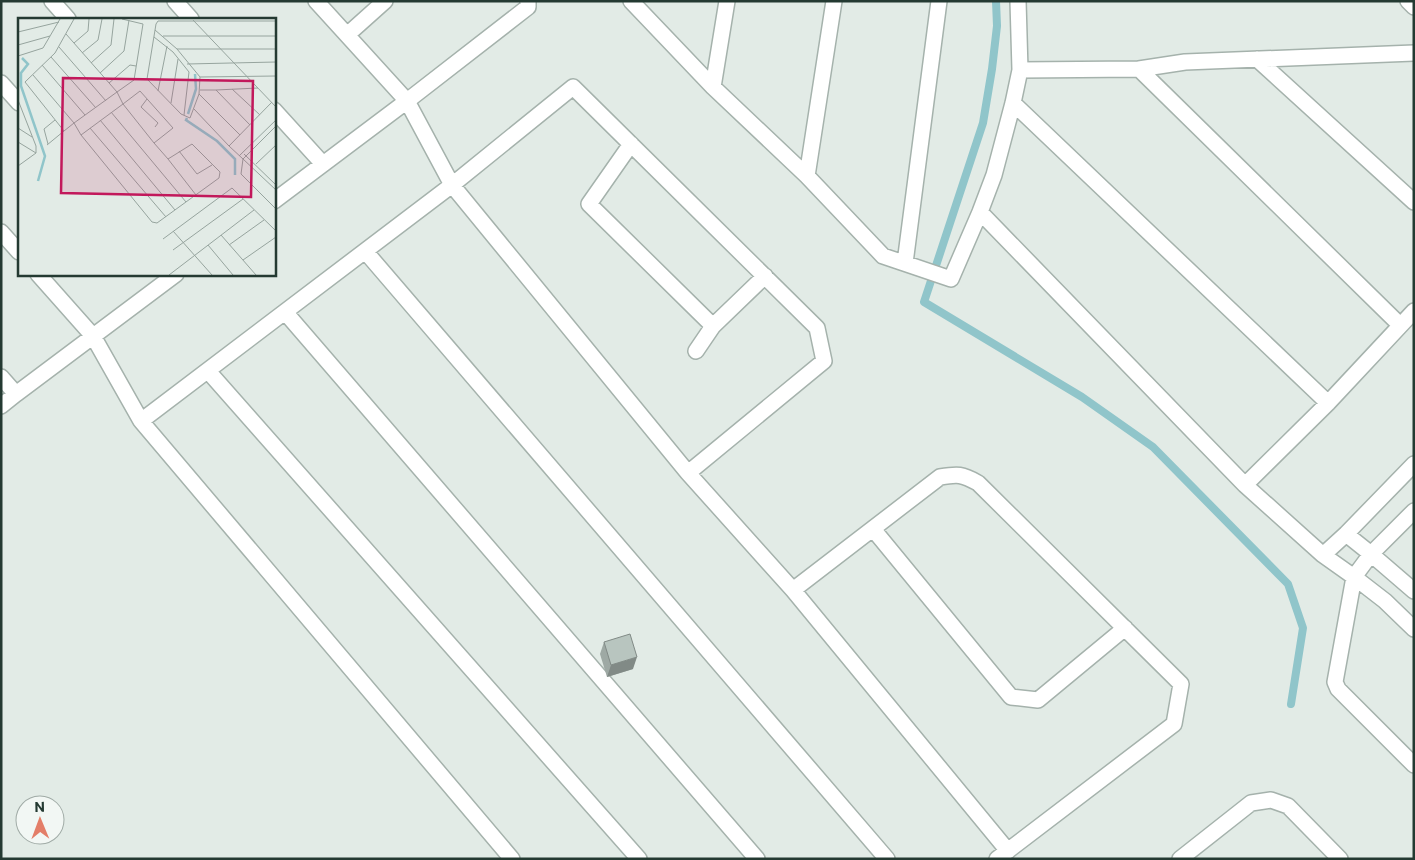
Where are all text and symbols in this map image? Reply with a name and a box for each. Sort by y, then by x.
inset map [18,18,275,275]
north arrow [15,795,65,845]
text: N [34,798,45,815]

